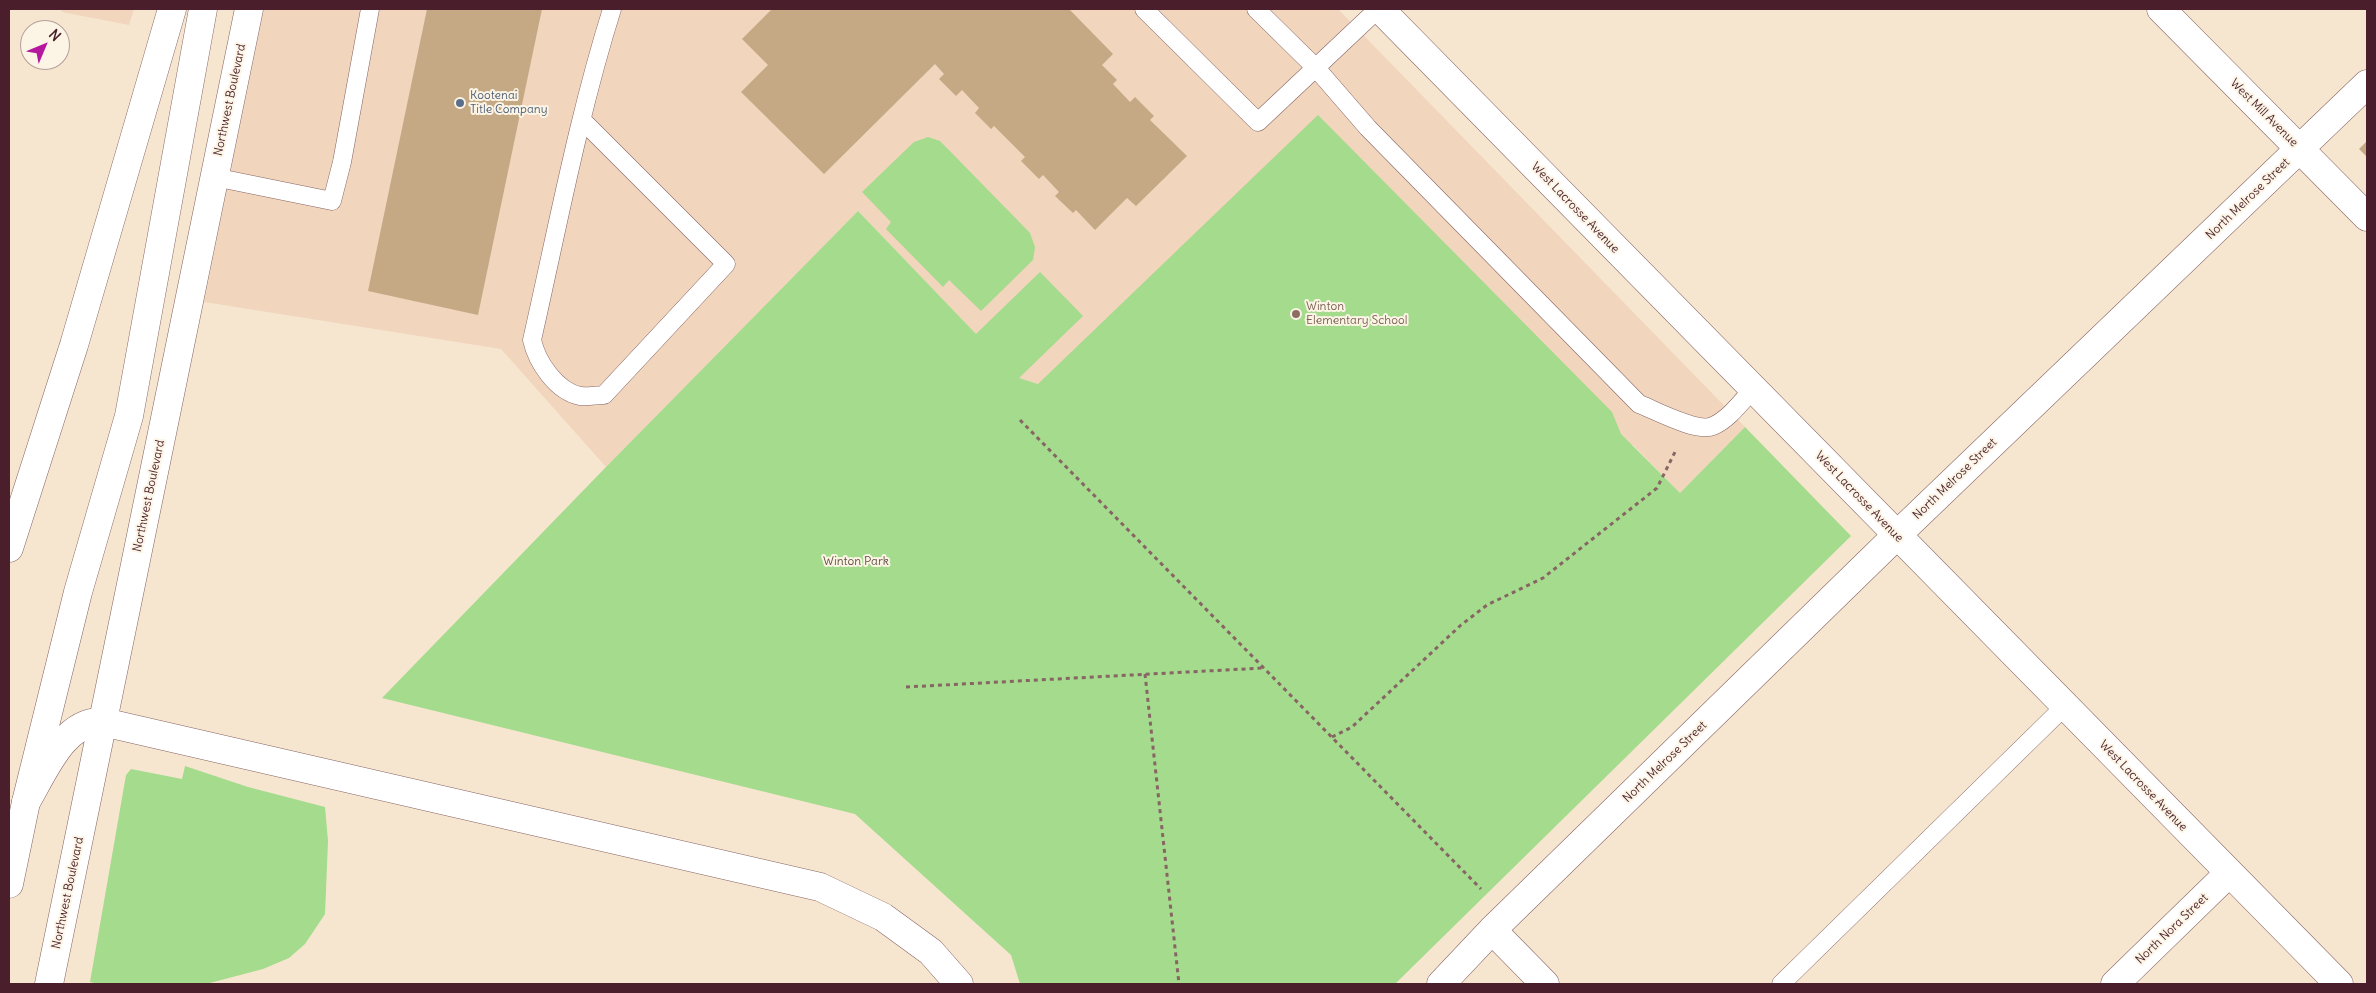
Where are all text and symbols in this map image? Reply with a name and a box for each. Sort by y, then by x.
north arrow [20,20,70,70]
text: N [45,25,65,45]
street label: Northwest Boulevard [211,43,249,157]
street label: West Mill Avenue [2227,76,2301,150]
place label: Kootenai Title Company [470,89,547,117]
marker: Kootenai Title Company [454,97,466,109]
street label: North Melrose Street [2203,155,2293,243]
street label: West Lacrosse Avenue [1528,160,1622,256]
place label: Winton Elementary School [1306,300,1407,328]
marker: Winton Elementary School [1290,308,1302,320]
street label: North Melrose Street [1910,435,2000,523]
street label: Northwest Boulevard [130,439,168,553]
street label: West Lacrosse Avenue [1812,449,1906,545]
park label: Winton Park [823,555,889,569]
street label: North Melrose Street [1620,718,1710,806]
street label: West Lacrosse Avenue [2096,738,2190,834]
street label: Northwest Boulevard [49,836,87,950]
street label: North Nora Street [2133,891,2211,967]

